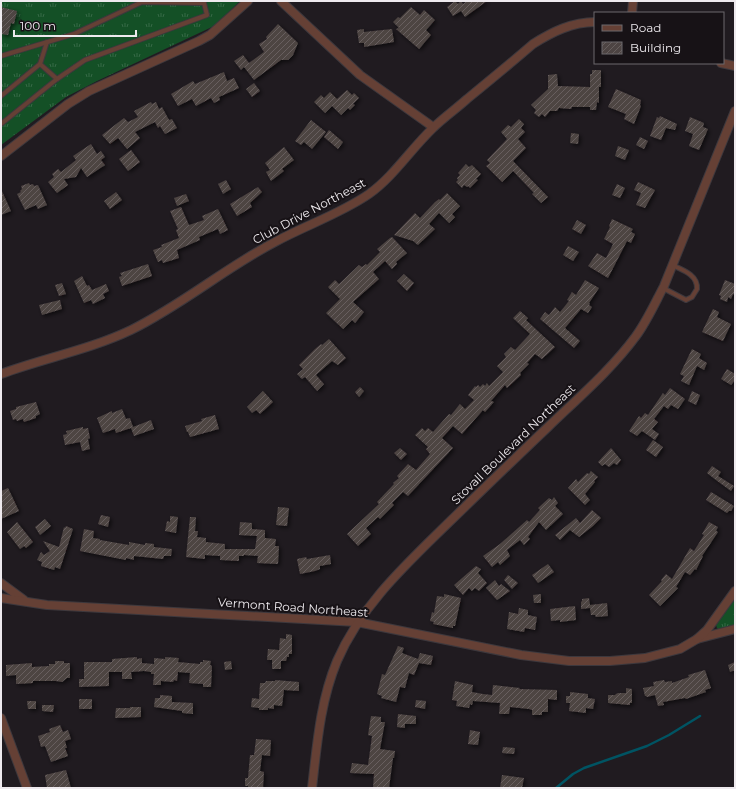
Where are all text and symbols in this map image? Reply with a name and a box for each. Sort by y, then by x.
scale bar [14,12,136,38]
legend [594,12,724,64]
text: 100 m [20,18,56,33]
text: Road [630,20,661,35]
text: Building [630,40,681,55]
street label: Club Drive Northeast [250,175,368,247]
street label: Stovall Boulevard Northeast [448,381,578,507]
street label: Vermont Road Northeast [217,594,369,620]

